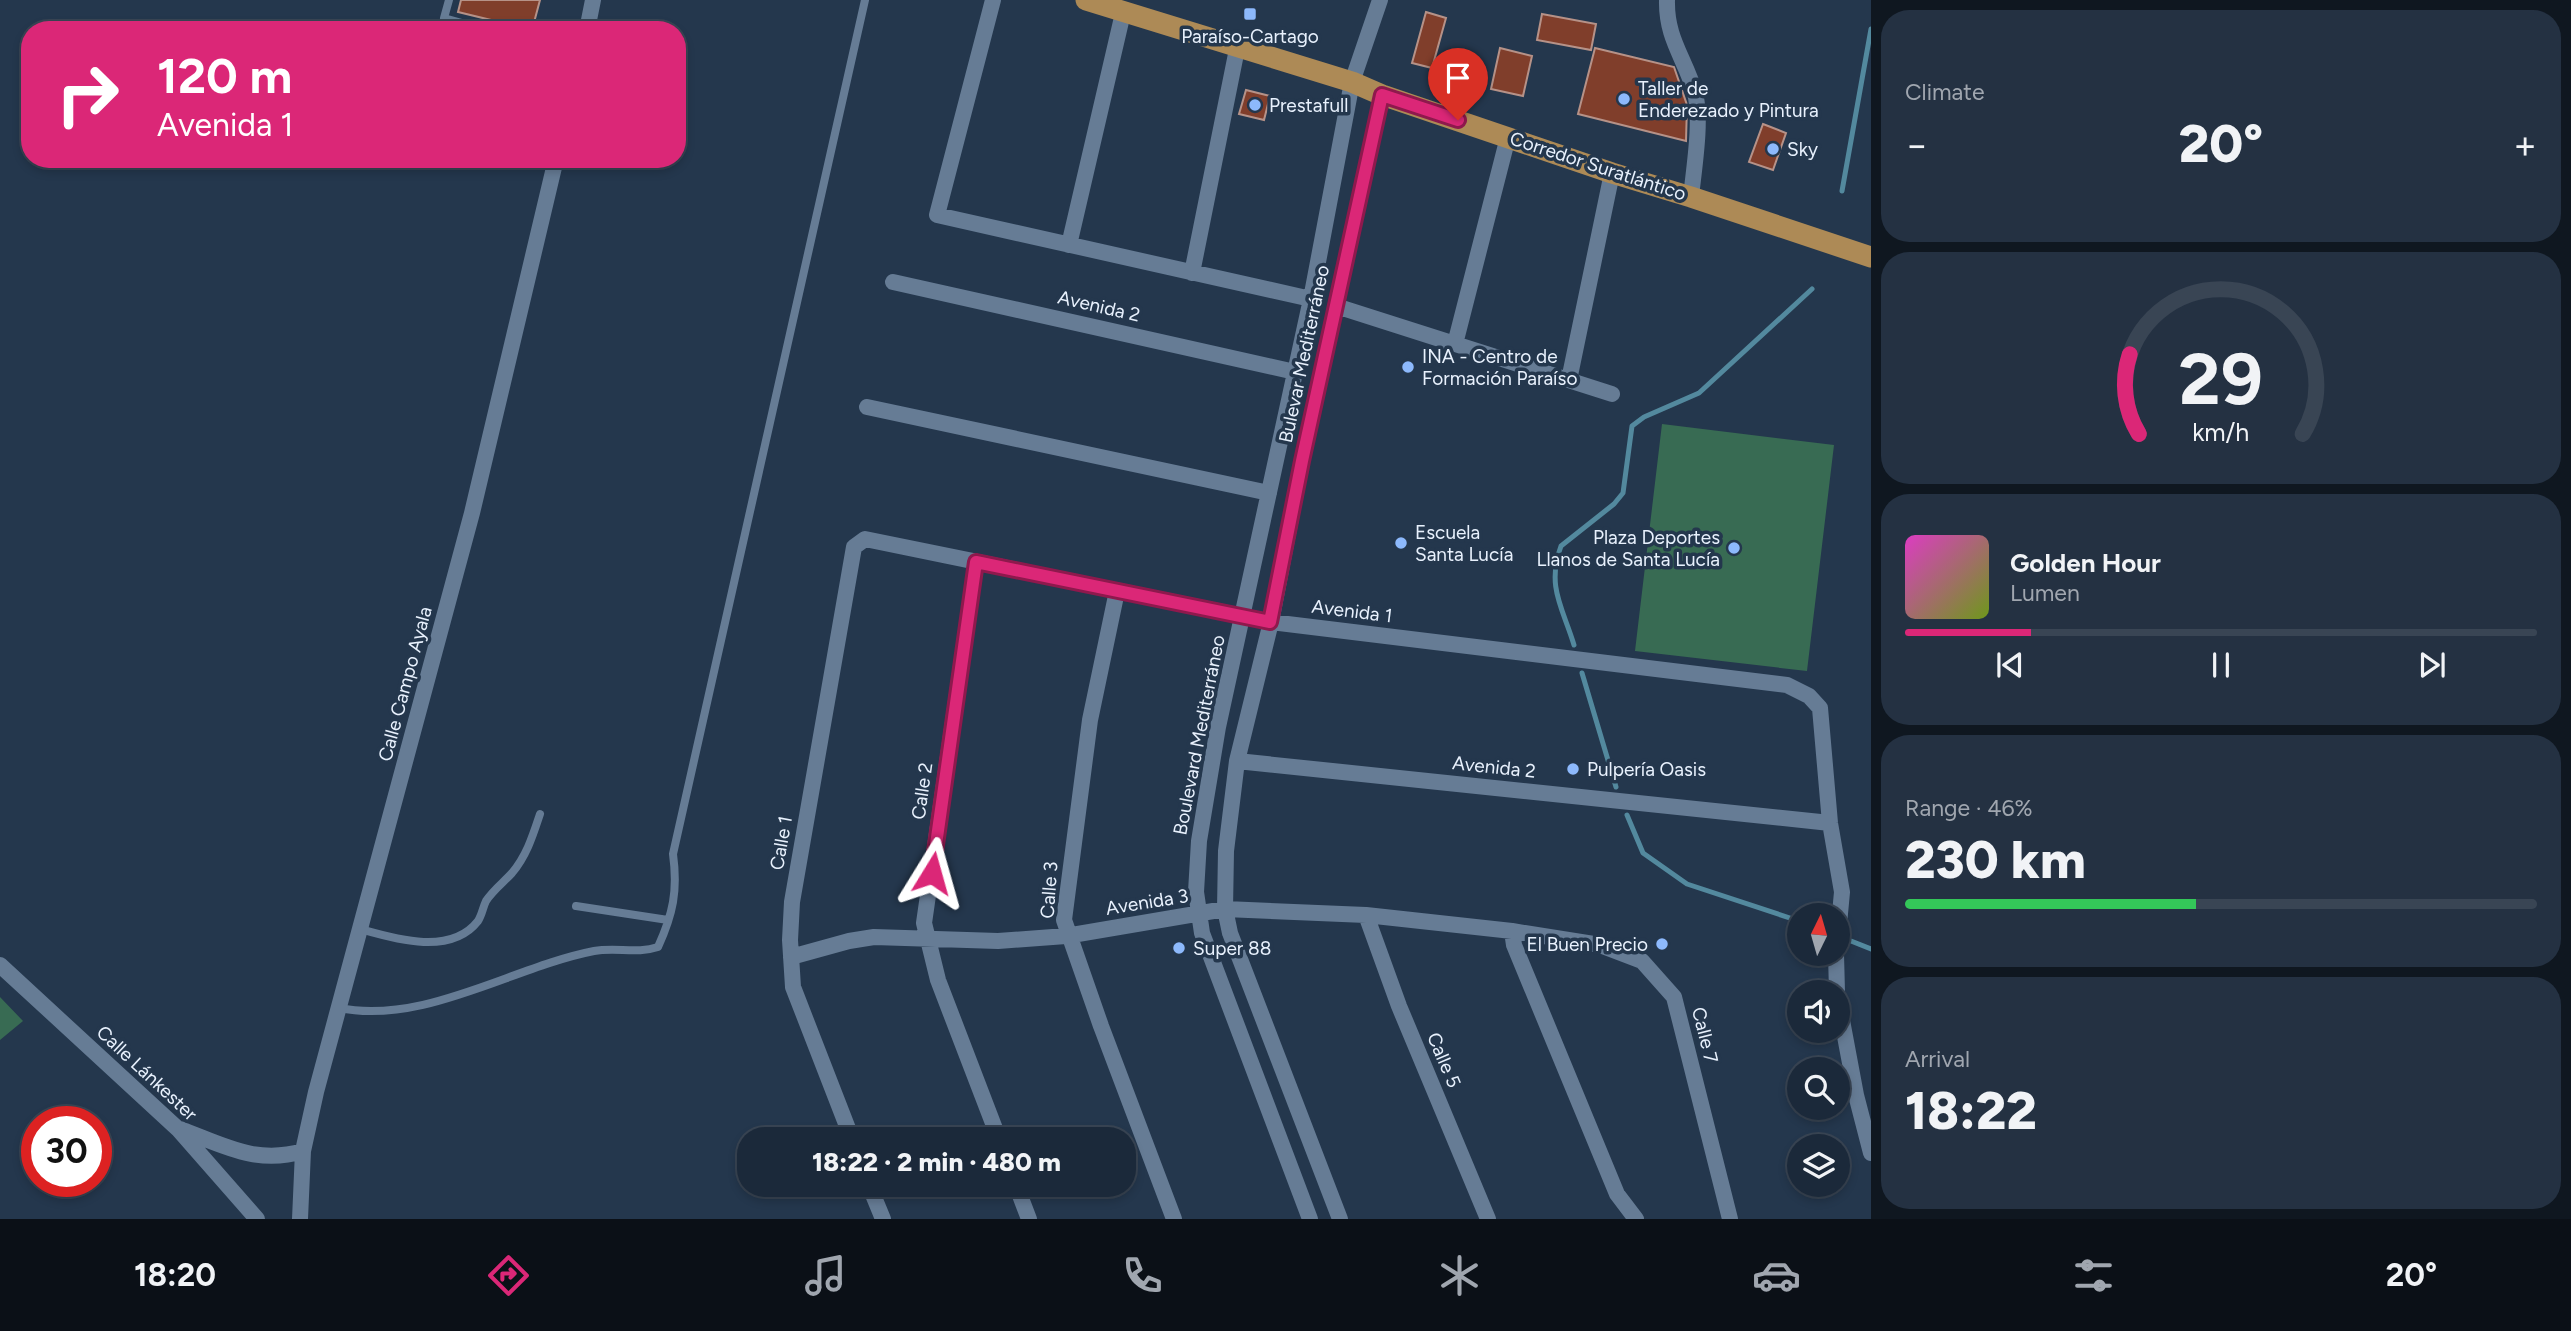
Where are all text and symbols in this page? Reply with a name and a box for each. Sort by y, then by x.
marker: Paraíso-Cartago [1242,6,1258,22]
place label: Paraíso-Cartago [1181,25,1319,48]
text: 120 m [157,46,292,105]
pin [1428,48,1488,120]
icon: right [42,49,133,140]
icon: arrive [1439,59,1477,97]
place label: Taller de Enderezado y Pintura [1638,77,1819,122]
text: Climate [1905,78,1984,106]
marker: Taller de Enderezado y Pintura [1616,91,1632,107]
place label: Prestafull [1269,94,1348,117]
marker: Prestafull [1247,97,1263,113]
text: Avenida 1 [157,106,294,144]
text: 20° [2179,113,2263,175]
text: − [1905,122,1929,168]
text: + [2513,122,2537,168]
street label: Corredor Suratlántico [1507,127,1689,205]
place label: Sky [1787,138,1818,161]
marker: Sky [1765,141,1781,157]
street label: Bulevar Mediterráneo [1274,263,1334,445]
street label: Avenida 2 [1056,285,1142,327]
text: 29 [2179,335,2263,422]
place label: INA - Centro de Formación Paraíso [1422,345,1577,390]
marker: INA - Centro de Formación Paraíso [1400,359,1416,375]
text: km/h [2192,416,2250,446]
place label: Escuela Santa Lucía [1415,521,1513,566]
place label: Plaza Deportes Llanos de Santa Lucía [1537,526,1720,571]
marker: Escuela Santa Lucía [1393,535,1409,551]
marker: Plaza Deportes Llanos de Santa Lucía [1726,540,1742,556]
text: Golden Hour [2010,547,2161,579]
text: Lumen [2010,579,2080,607]
street label: Avenida 1 [1310,595,1394,627]
street label: Calle Campo Ayala [373,604,437,764]
street label: Boulevard Mediterráneo [1168,633,1230,837]
icon: previous [1991,646,2029,684]
icon: pause [2202,646,2240,684]
icon: next [2413,646,2451,684]
street label: Avenida 2 [1451,751,1537,783]
place label: Pulpería Oasis [1587,758,1706,781]
street label: Calle 2 [907,761,937,821]
marker: Pulpería Oasis [1565,761,1581,777]
text: Range · 46% [1905,794,2033,822]
street label: Calle 1 [765,814,797,872]
text: 230 km [1905,829,2086,891]
position arrow [895,836,969,910]
street label: Calle 3 [1036,861,1062,919]
street label: Avenida 3 [1104,884,1190,920]
north arrow [1787,903,1850,966]
map controls [1787,903,1850,1197]
place label: El Buen Precio [1527,933,1648,956]
marker: El Buen Precio [1654,936,1670,952]
place label: Super 88 [1193,937,1271,960]
marker: Super 88 [1171,940,1187,956]
button: sound [1787,980,1850,1043]
street label: Calle 7 [1687,1005,1723,1065]
street label: Calle Lánkester [92,1021,202,1126]
street label: Calle 5 [1422,1029,1466,1091]
text: Arrival [1905,1045,1970,1073]
button: search [1787,1057,1850,1120]
text: 18:22 [1905,1080,2037,1142]
speed limit sign: 30 [21,1106,112,1197]
button: layers [1787,1134,1850,1197]
text: 18:22 · 2 min · 480 m [812,1146,1061,1178]
icon: directions [484,1251,533,1300]
icon: music [801,1251,850,1300]
icon: phone [1118,1251,1167,1300]
icon: climate [1435,1251,1484,1300]
icon: car [1752,1251,1801,1300]
icon: filters [2069,1251,2118,1300]
text: 18:20 [134,1256,216,1294]
text: 20° [2386,1256,2437,1294]

